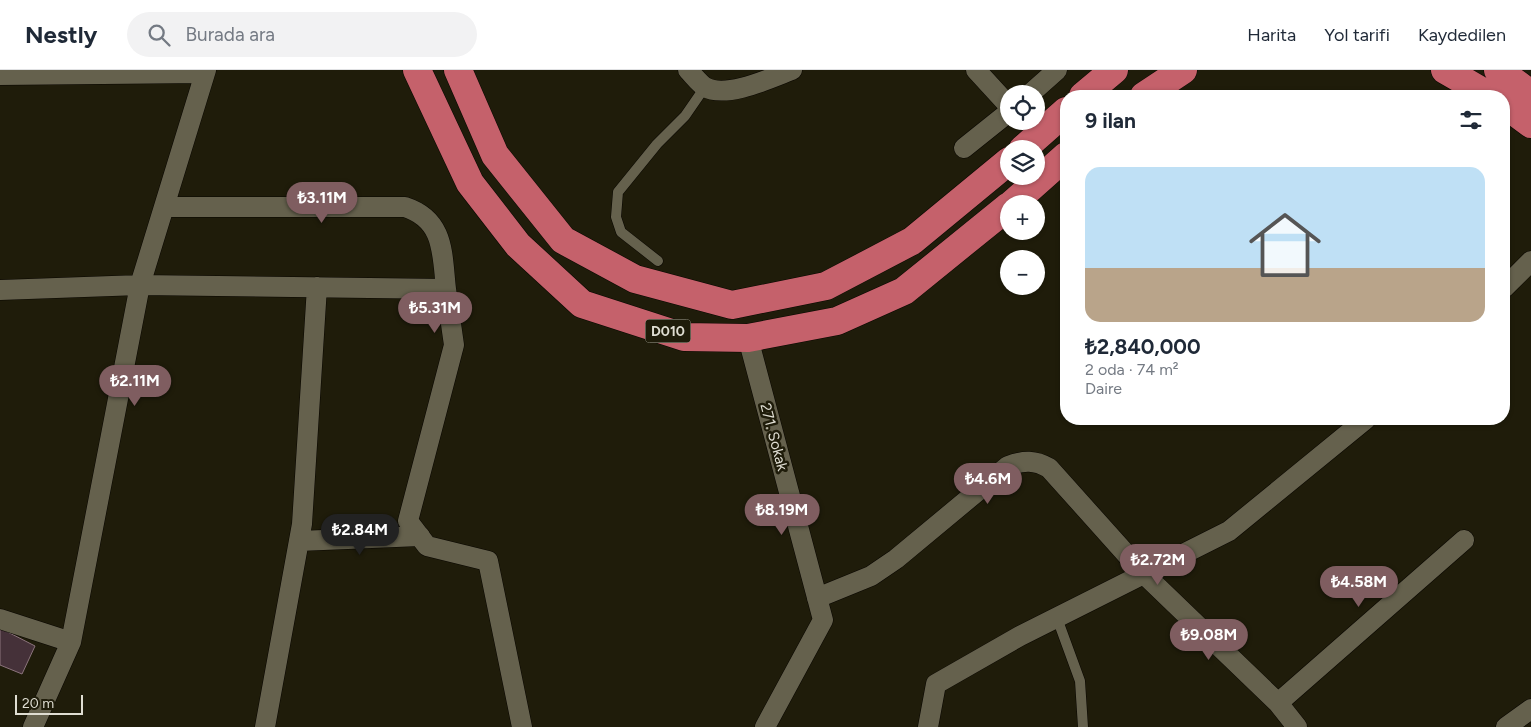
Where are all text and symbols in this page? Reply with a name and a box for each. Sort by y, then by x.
search box [127,12,477,57]
text: Nestly [25,20,97,49]
icon: search [145,21,173,49]
text: Burada ara [185,23,275,46]
text: Harita [1247,24,1296,46]
text: Yol tarifi [1324,24,1390,46]
text: Kaydedilen [1418,24,1506,46]
map controls [1000,85,1045,295]
button: locate [1000,85,1045,130]
icon: filters [1457,106,1485,134]
text: 9 ilan [1085,108,1136,133]
button: layers [1000,140,1045,185]
pin: ₺3.11M [281,182,363,224]
text: ₺3.11M [297,188,347,207]
button: + [1000,195,1045,240]
icon: home [1240,200,1330,290]
button: − [1000,250,1045,295]
pin: ₺5.31M [394,292,476,334]
text: ₺5.31M [409,298,461,317]
road number: D010 [646,320,690,342]
text: ₺2,840,000 [1085,334,1201,359]
text: 2 oda · 74 m² [1085,360,1179,379]
pin: ₺2.11M [94,364,176,407]
text: ₺2.11M [110,371,160,390]
text: Daire [1085,379,1122,398]
street label: 271. Sokak [756,401,792,474]
pin: ₺4.6M [953,462,1023,505]
text: ₺4.6M [965,469,1011,488]
pin: ₺8.19M [741,494,823,536]
text: ₺8.19M [756,500,808,519]
pin: ₺2.84M [319,514,401,556]
text: ₺2.84M [332,520,388,539]
pin: ₺2.72M [1117,544,1199,586]
text: ₺2.72M [1131,550,1185,569]
pin: ₺4.58M [1318,566,1400,608]
text: ₺4.58M [1331,572,1387,591]
pin: ₺9.08M [1168,618,1250,661]
text: ₺9.08M [1181,625,1237,644]
scale bar [15,692,82,715]
text: 20 m [22,695,54,712]

